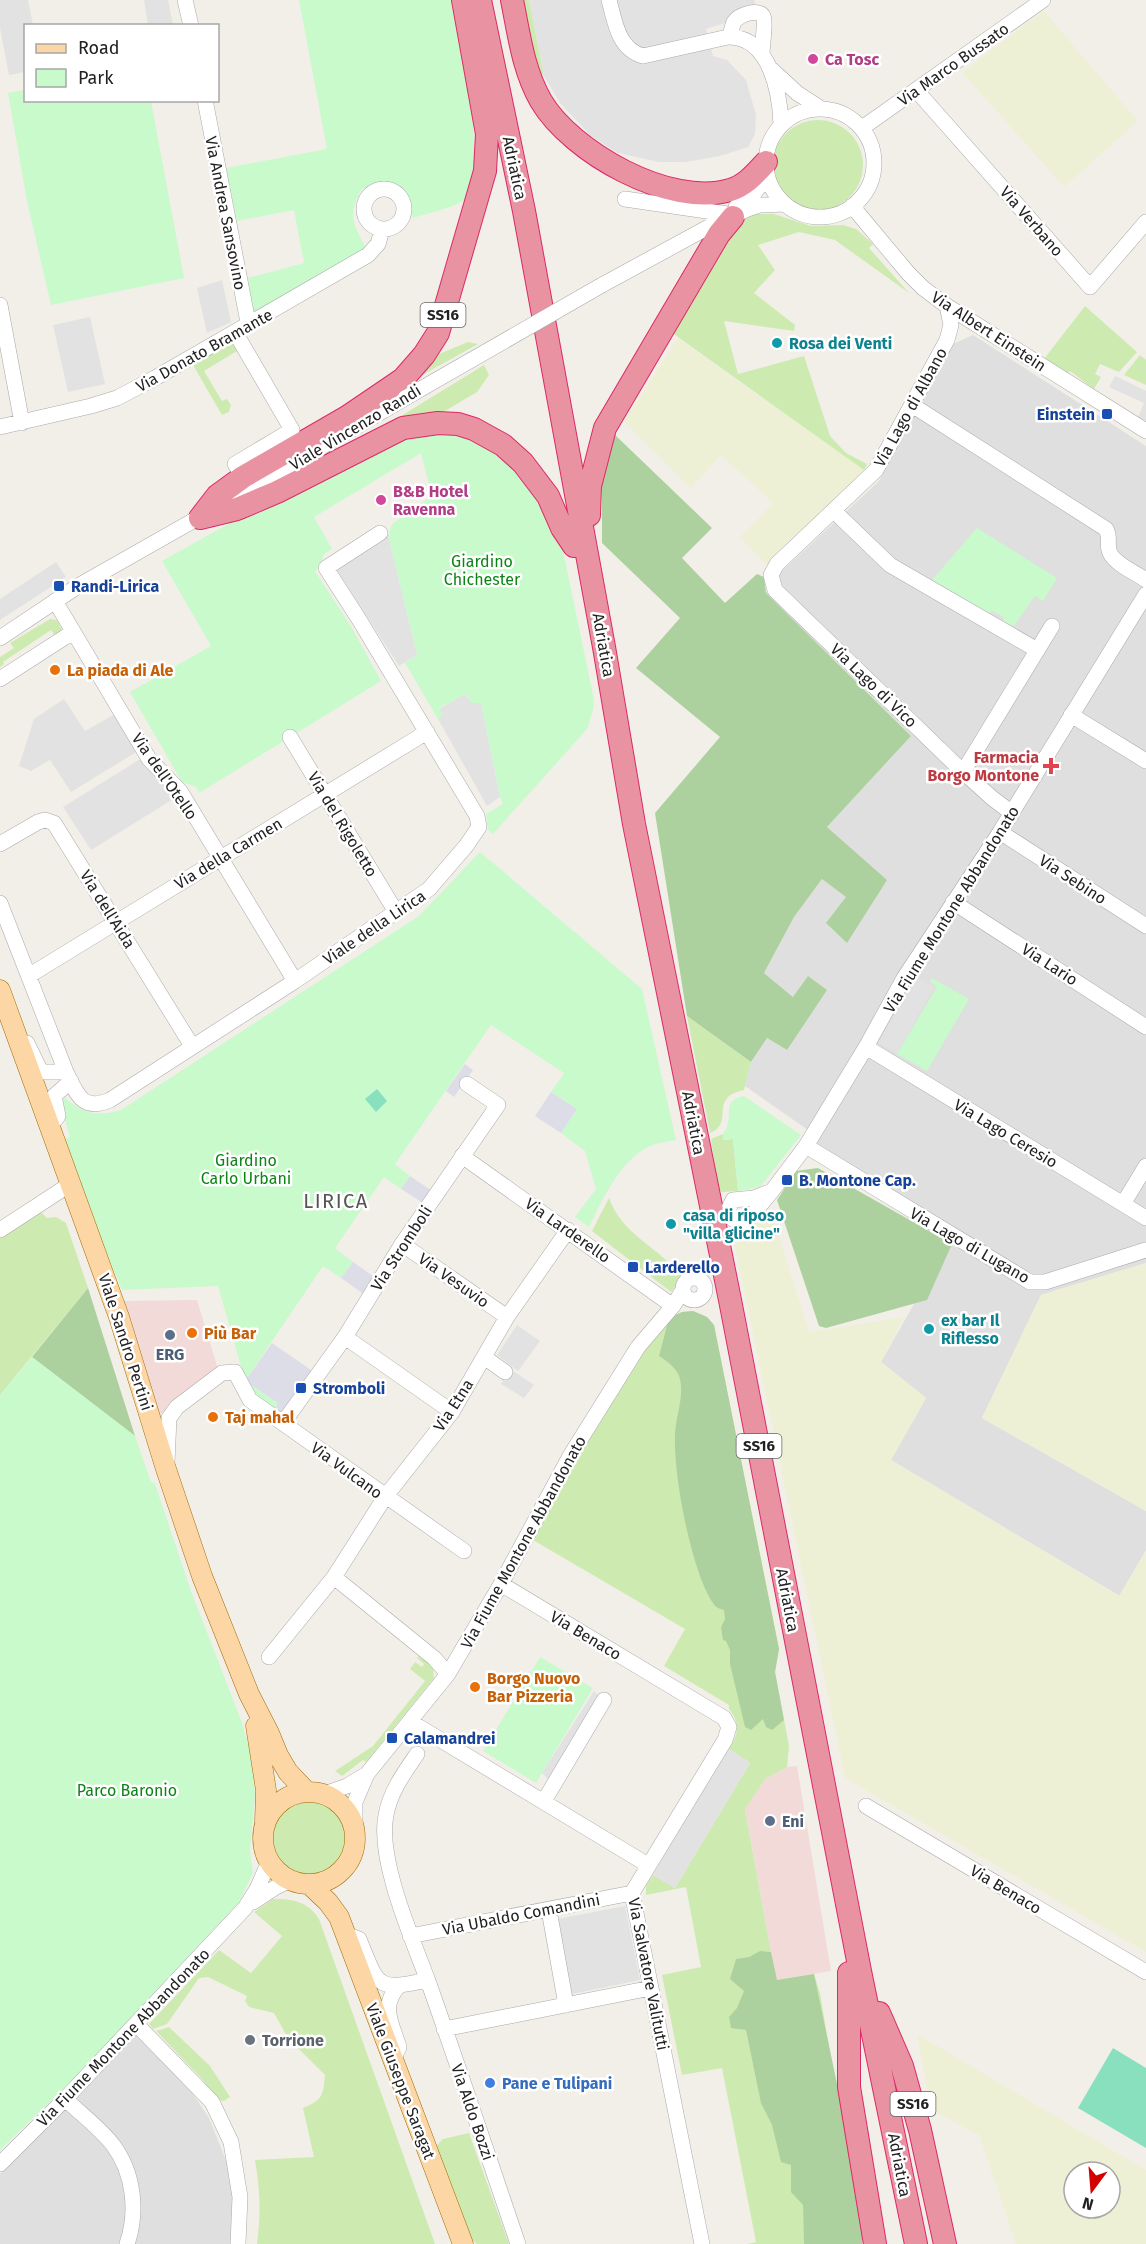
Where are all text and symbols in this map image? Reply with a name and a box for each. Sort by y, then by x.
street label: Via Marco Bussato [894,19,1013,110]
legend [24,24,219,102]
text: Road [78,37,120,59]
place label: Ca Tosc [825,50,879,69]
marker: Ca Tosc [806,52,820,66]
text: Park [78,67,114,89]
street label: Via Andrea Sansovino [201,135,250,292]
street label: Adriatica [499,135,531,202]
street label: Via Verbano [996,182,1067,260]
street label: Via Albert Einstein [928,287,1050,376]
road number: SS16 [420,303,466,327]
street label: Via Donato Bramante [133,305,276,396]
place label: Rosa dei Venti [789,334,892,353]
marker: Rosa dei Venti [770,336,784,350]
street label: Via Lago di Albano [870,344,951,470]
street label: Viale Vincenzo Randi [286,381,424,474]
place label: Einstein [1037,405,1095,424]
marker: Einstein [1100,407,1114,421]
place label: B&B Hotel Ravenna [393,482,468,519]
marker: B&B Hotel Ravenna [374,493,388,507]
park label: Giardino Chichester [444,552,521,589]
place label: Randi-Lirica [71,577,159,596]
marker: Randi-Lirica [52,579,66,593]
street label: Adriatica [589,612,618,679]
street label: Via Lago di Vico [826,639,921,731]
place label: La piada di Ale [67,661,174,680]
marker: La piada di Ale [48,663,62,677]
street label: Via dell'Otello [128,729,201,823]
place label: Farmacia Borgo Montone [928,748,1039,785]
marker: Farmacia Borgo Montone [1044,759,1058,773]
street label: Via del Rigoletto [304,768,381,880]
street label: Via Fiume Montone Abbandonato [880,802,1023,1016]
street label: Via della Carmen [171,814,286,893]
street label: Via Sebino [1035,851,1110,908]
street label: Via dell'Aida [76,867,139,952]
street label: Viale della Lirica [319,886,429,969]
street label: Via Lario [1018,939,1081,990]
street label: Adriatica [678,1090,709,1157]
street label: Via Lago Ceresio [951,1095,1061,1172]
park label: Giardino Carlo Urbani [201,1151,291,1188]
place label: B. Montone Cap. [799,1171,916,1190]
marker: B. Montone Cap. [780,1173,794,1187]
district label: LIRICA [303,1189,369,1213]
street label: Via Larderello [521,1194,614,1267]
street label: Via Stromboli [367,1202,436,1294]
street label: Via Lago di Lugano [906,1203,1033,1287]
place label: casa di riposo "villa glicine" [683,1206,784,1243]
marker: casa di riposo "villa glicine" [664,1217,678,1231]
street label: Via Vesuvio [415,1249,493,1312]
place label: Larderello [645,1258,720,1277]
marker: Larderello [626,1260,640,1274]
street label: Viale Sandro Pertini [94,1271,157,1413]
place label: ex bar Il Riflesso [941,1311,1000,1348]
marker: ex bar Il Riflesso [922,1322,936,1336]
place label: Più Bar [204,1324,257,1343]
marker: Più Bar [185,1326,199,1340]
marker: ERG [163,1328,177,1342]
place label: ERG [156,1345,184,1364]
street label: Via Etna [430,1376,477,1435]
place label: Stromboli [313,1379,385,1398]
marker: Stromboli [294,1381,308,1395]
place label: Taj mahal [225,1408,295,1427]
marker: Taj mahal [206,1410,220,1424]
street label: Via Fiume Montone Abbandonato [457,1432,590,1652]
road number: SS16 [736,1434,782,1458]
street label: Via Vulcano [307,1438,386,1503]
street label: Adriatica [772,1567,803,1634]
street label: Via Benaco [547,1607,625,1664]
place label: Borgo Nuovo Bar Pizzeria [487,1669,580,1706]
marker: Borgo Nuovo Bar Pizzeria [468,1680,482,1694]
place label: Calamandrei [404,1729,496,1748]
marker: Calamandrei [385,1731,399,1745]
park label: Parco Baronio [77,1781,177,1800]
place label: Eni [782,1812,804,1831]
marker: Eni [763,1814,777,1828]
street label: Via Benaco [967,1861,1045,1918]
street label: Via Ubaldo Comandini [441,1890,602,1939]
street label: Via Salvatore Valitutti [624,1896,673,2052]
street label: Via Fiume Montone Abbandonato [33,1944,214,2130]
street label: Viale Giuseppe Saragat [362,2000,439,2162]
place label: Torrione [262,2031,324,2050]
marker: Torrione [243,2033,257,2047]
street label: Via Aldo Bozzi [447,2061,498,2163]
place label: Pane e Tulipani [502,2074,612,2093]
marker: Pane e Tulipani [483,2076,497,2090]
road number: SS16 [890,2092,936,2116]
street label: Adriatica [884,2132,915,2199]
north arrow [1062,2160,1122,2220]
text: N [1080,2193,1096,2215]

